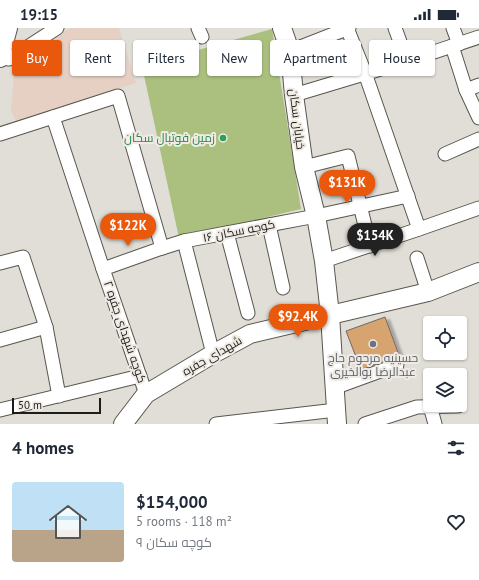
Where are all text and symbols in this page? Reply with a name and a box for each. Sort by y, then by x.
text: 19:15 [20,5,58,24]
chip: Buy [12,40,62,76]
chip: Rent [70,40,125,76]
chip: Filters [133,40,199,76]
chip: New [207,40,262,76]
chip: Apartment [270,40,361,76]
chip: House [369,40,435,76]
street label: خیابان سکان [286,88,309,150]
place label: زمین فوتبال سکان [124,130,215,145]
marker: زمین فوتبال سکان [218,133,228,143]
pin: $131K [319,170,375,204]
text: $131K [328,174,366,191]
pin: $122K [100,213,156,247]
street label: کوچه سکان ۱۶ [202,216,277,247]
text: $122K [109,217,147,234]
pin: $154K [347,223,403,257]
text: $154K [356,227,394,244]
street label: کوچه شهدای جفره ۲ [99,279,150,386]
pin: $92.4K [265,304,331,338]
text: $92.4K [278,308,318,325]
map controls [423,316,467,412]
button: locate [423,316,467,360]
street label: شهدای جفره [179,332,244,379]
marker: حسینیه مرحوم حاج عبدالرضا بوالخیری [368,339,378,349]
place label: حسینیه مرحوم حاج عبدالرضا بوالخیری [328,350,418,379]
button: layers [423,368,467,412]
scale bar [12,396,101,415]
text: 50 m [18,398,42,412]
text: 4 homes [12,437,74,459]
icon: filters [445,437,467,459]
text: $154,000 [136,491,208,513]
icon: home [44,498,92,546]
icon: heart [445,511,467,533]
text: 5 rooms · 118 m² [136,513,232,530]
text: کوچه سکان ۹ [136,534,212,551]

